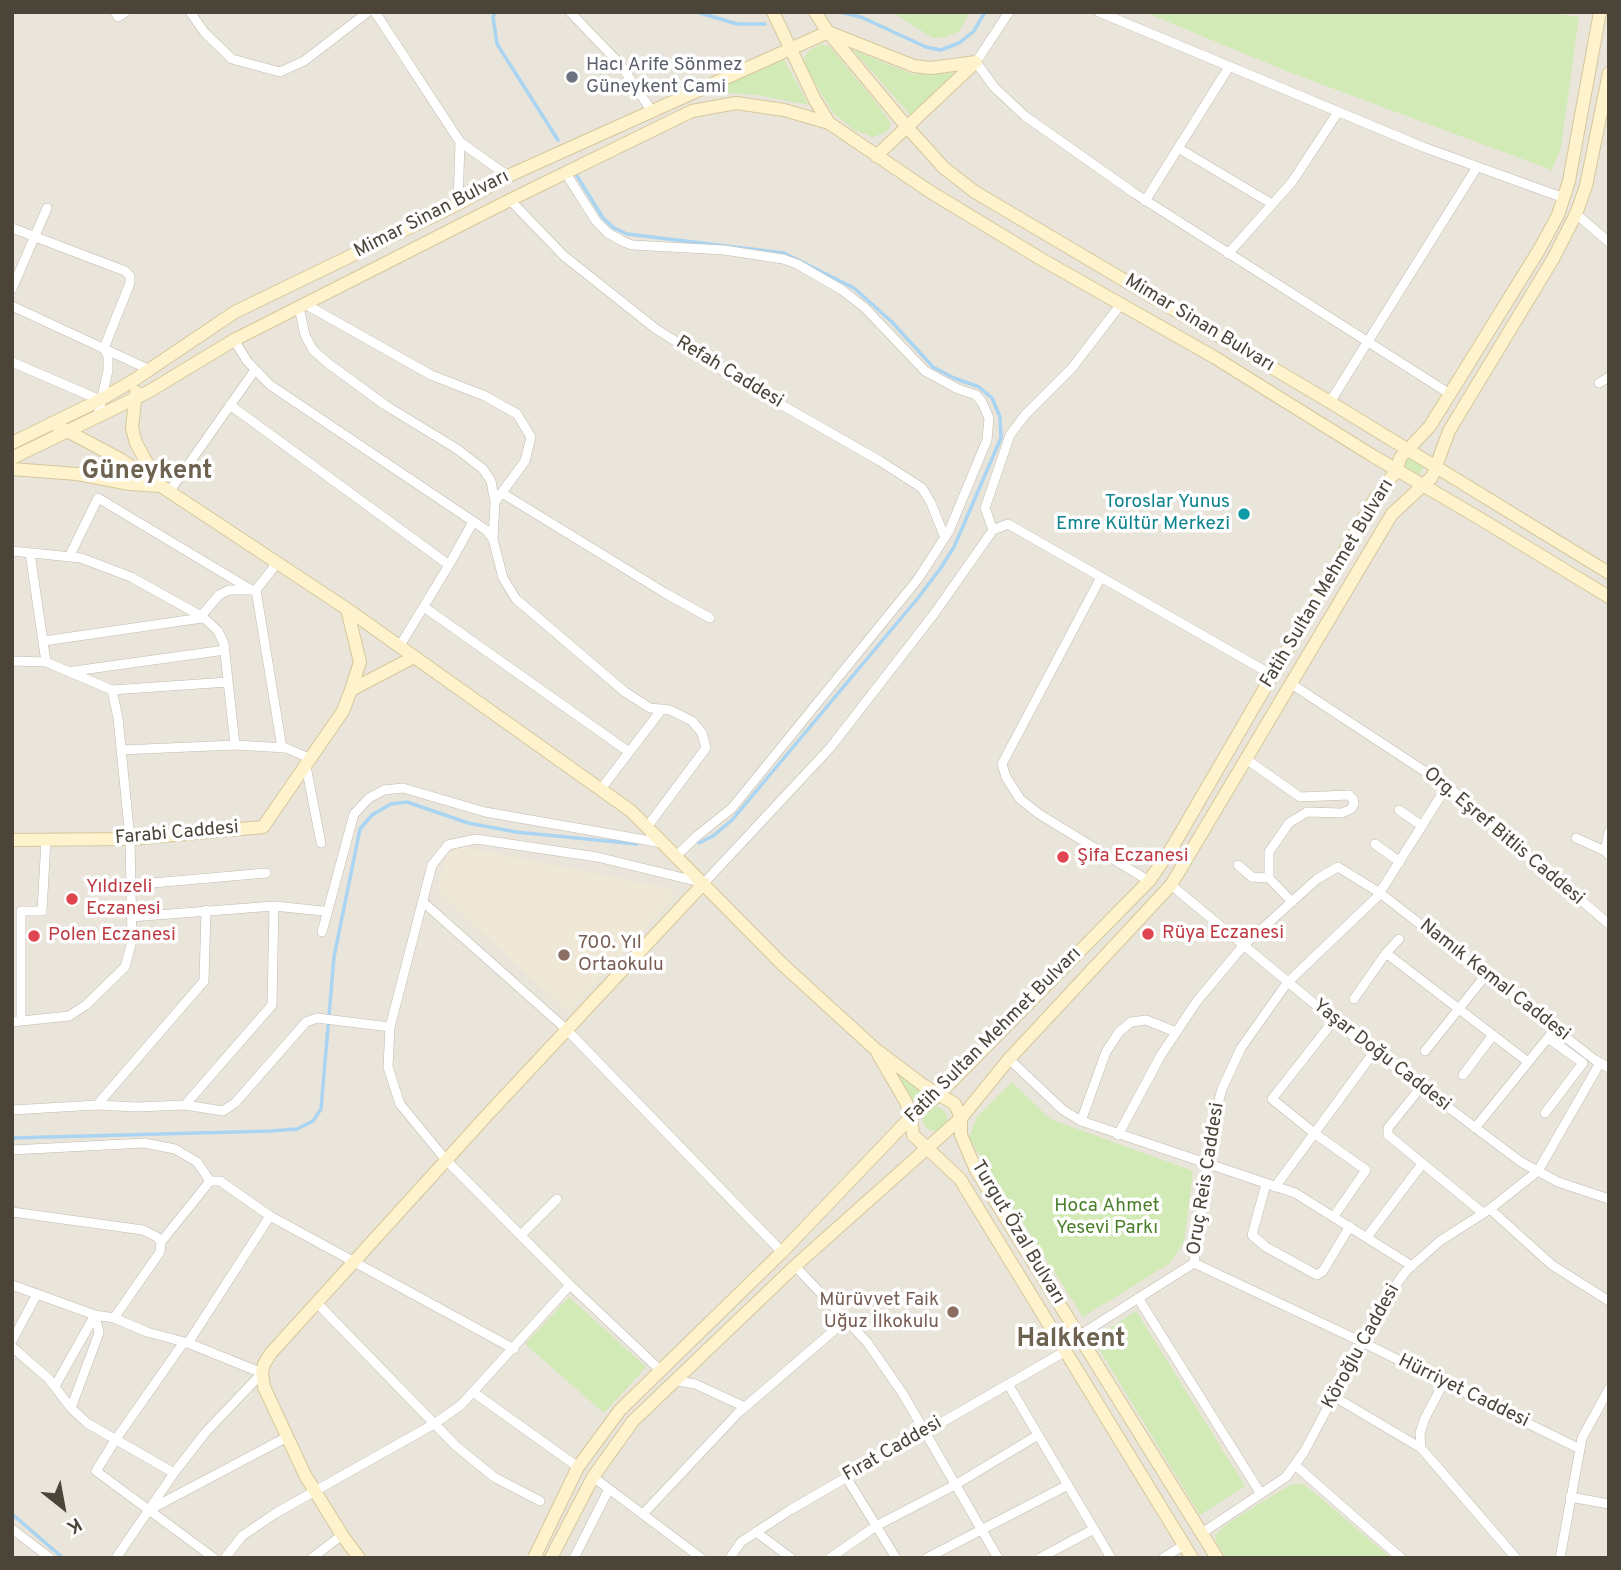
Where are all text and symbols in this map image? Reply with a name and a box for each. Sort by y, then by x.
place label: Hacı Arife Sönmez Güneykent Cami [586,55,743,99]
marker: Hacı Arife Sönmez Güneykent Cami [564,69,580,85]
street label: Mimar Sinan Bulvarı [351,166,513,264]
street label: Mimar Sinan Bulvarı [1120,270,1278,378]
street label: Refah Caddesi [671,332,787,414]
district label: Güneykent [81,457,213,489]
street label: Fatih Sultan Mehmet Bulvarı [1257,475,1399,693]
place label: Toroslar Yunus Emre Kültür Merkezi [1056,492,1230,536]
marker: Toroslar Yunus Emre Kültür Merkezi [1236,506,1252,522]
street label: Org. Eşref Bitlis Caddesi [1418,763,1588,911]
street label: Farabi Caddesi [114,817,240,851]
place label: Şifa Eczanesi [1077,846,1189,868]
marker: Şifa Eczanesi [1055,849,1071,865]
place label: Yıldızeli Eczanesi [86,877,161,921]
marker: Yıldızeli Eczanesi [64,891,80,907]
street label: Namık Kemal Caddesi [1414,915,1574,1047]
place label: Rüya Eczanesi [1162,923,1284,945]
place label: Polen Eczanesi [48,925,176,947]
marker: Rüya Eczanesi [1140,926,1156,942]
marker: Polen Eczanesi [26,928,42,944]
place label: 700. Yıl Ortaokulu [578,933,664,977]
street label: Fatih Sultan Mehmet Bulvarı [901,943,1087,1129]
marker: 700. Yıl Ortaokulu [556,947,572,963]
street label: Yaşar Doğu Caddesi [1307,995,1455,1117]
street label: Oruç Reis Caddesi [1184,1101,1230,1257]
street label: Turgut Özal Bulvarı [965,1157,1069,1309]
park label: Hoca Ahmet Yesevi Parkı [1054,1196,1160,1240]
street label: Köroğlu Caddesi [1318,1281,1406,1413]
place label: Mürüvvet Faik Uğuz İlkokulu [819,1290,939,1334]
marker: Mürüvvet Faik Uğuz İlkokulu [945,1304,961,1320]
district label: Halkkent [1016,1325,1126,1357]
street label: Hürriyet Caddesi [1394,1350,1532,1434]
street label: Fırat Caddesi [840,1413,946,1487]
north arrow [28,1472,98,1542]
text: K [62,1511,86,1539]

